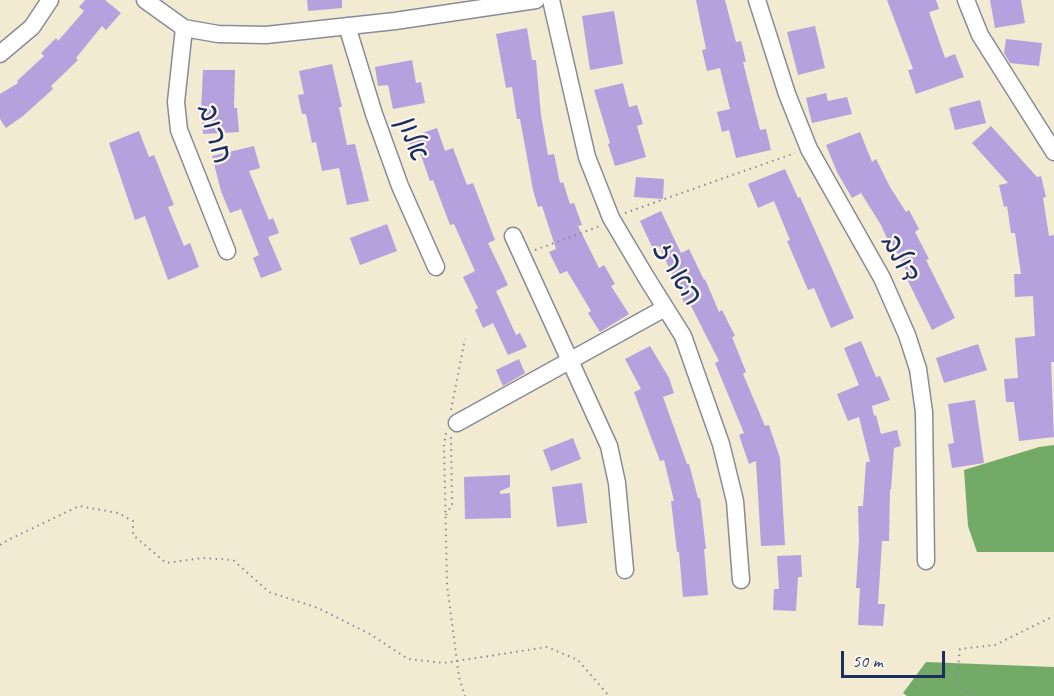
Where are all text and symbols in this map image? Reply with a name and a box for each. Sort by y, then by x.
street label: חרוב [190,100,238,168]
street label: אלון [389,112,435,166]
street label: דולב [873,229,927,289]
street label: הארז [645,236,709,312]
scale bar [844,639,948,677]
text: 50 m [852,650,883,672]

